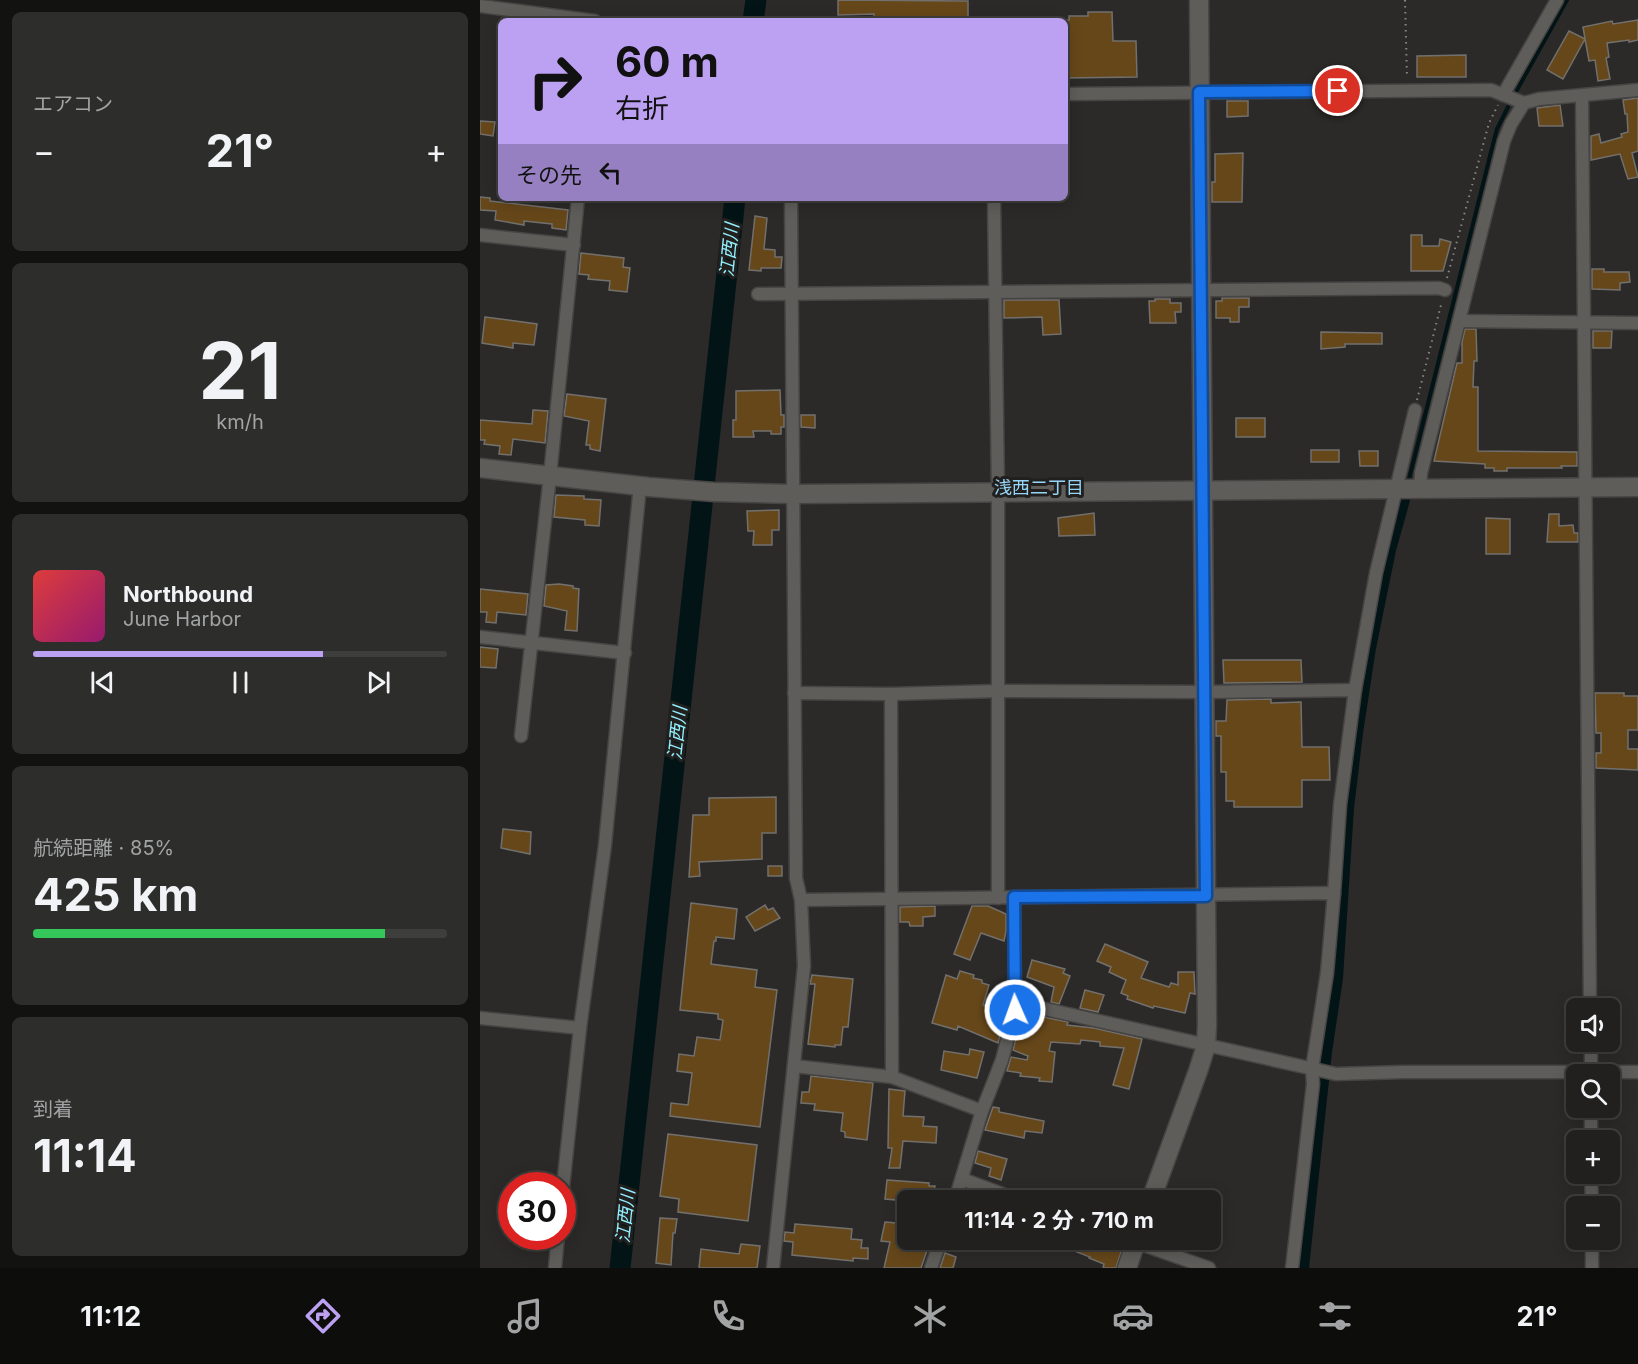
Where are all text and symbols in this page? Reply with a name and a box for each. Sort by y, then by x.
text: 60 m [615,36,719,87]
icon: right [516,42,594,120]
pin [1312,65,1363,116]
icon: arrive [1321,74,1354,107]
text: エアコン [33,92,113,116]
text: 右折 [615,92,669,125]
text: 21° [206,123,274,178]
text: − [33,131,55,171]
text: + [425,131,447,171]
icon: left [594,156,627,189]
text: その先 [516,162,582,188]
water label: 江西川 [716,220,742,278]
text: 21 [199,323,281,418]
text: km/h [216,410,264,434]
district label: 浅西二丁目 [994,477,1084,498]
text: Northbound [123,581,253,607]
text: June Harbor [123,607,241,631]
icon: previous [86,666,119,699]
icon: pause [224,666,257,699]
icon: next [362,666,395,699]
water label: 江西川 [664,703,690,761]
text: 航続距離 · 85% [33,836,174,860]
text: 425 km [33,867,198,922]
position arrow [983,978,1047,1042]
map controls [1566,998,1620,1250]
button: sound [1566,998,1620,1052]
button: search [1566,1064,1620,1118]
text: 到着 [33,1097,73,1121]
text: 11:14 [33,1128,137,1183]
button: + [1566,1130,1620,1184]
speed limit sign: 30 [498,1172,576,1250]
water label: 江西川 [612,1186,638,1244]
button: − [1566,1196,1620,1250]
text: 11:14 · 2 分 · 710 m [964,1207,1154,1233]
icon: directions [302,1295,344,1337]
icon: music [504,1295,546,1337]
icon: phone [707,1295,749,1337]
icon: climate [909,1295,951,1337]
icon: car [1112,1295,1154,1337]
icon: filters [1314,1295,1356,1337]
text: 11:12 [80,1300,141,1333]
text: 21° [1517,1300,1558,1333]

